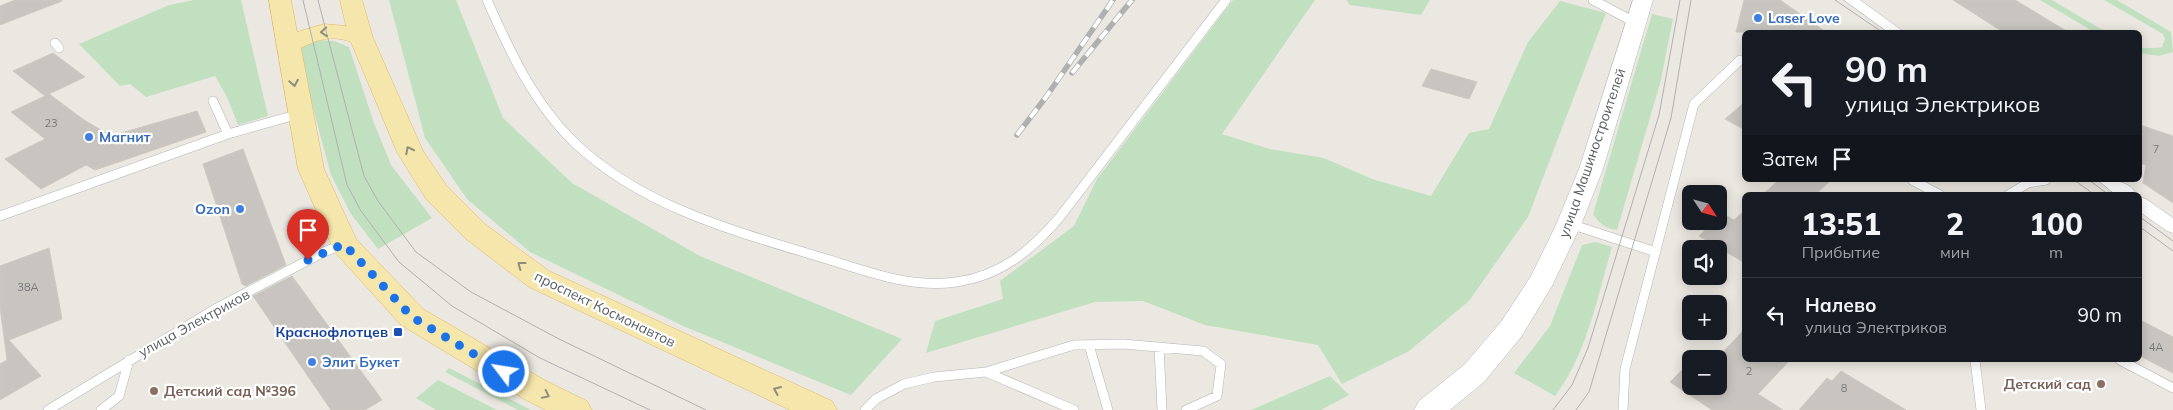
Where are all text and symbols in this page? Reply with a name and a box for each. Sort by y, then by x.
place label: Laser Love [1768,9,1840,27]
marker: Laser Love [1752,12,1764,24]
one-way arrow [319,26,327,37]
text: 90 m [1845,47,1928,91]
icon: left [1762,50,1827,115]
street label: улица Машиностроителей [1554,66,1630,240]
one-way arrow [289,78,299,87]
text: улица Электриков [1845,90,2040,118]
house number: 23 [44,116,58,130]
place label: Магнит [99,128,151,146]
marker: Магнит [83,131,95,143]
house number: 7 [2153,142,2159,156]
icon: arrive [1828,145,1856,173]
one-way arrow [405,146,415,155]
text: Затем [1762,147,1818,171]
north arrow [1682,185,1728,230]
map controls [1682,185,1727,395]
place label: Ozon [195,200,230,218]
marker: Ozon [234,203,246,215]
text: 13:51 [1801,205,1881,243]
text: 2 [1946,205,1964,243]
text: 100 [2029,205,2083,243]
pin [287,209,329,260]
icon: arrive [294,216,322,244]
button: sound [1682,240,1727,285]
text: Прибытие [1802,242,1880,262]
text: мин [1940,242,1970,262]
text: m [2049,242,2063,262]
one-way arrow [518,263,527,271]
street label: проспект Космонавтов [532,267,679,351]
house number: 38А [17,280,39,294]
street label: улица Электриков [135,285,253,361]
text: Налево [1805,293,1877,317]
button: + [1682,295,1727,340]
icon: left [1762,301,1790,329]
text: 90 m [2078,303,2122,327]
text: улица Электриков [1805,317,1947,337]
place label: Краснофлотцев [276,323,388,341]
marker: Краснофлотцев [392,326,404,338]
house number: 4А [2149,340,2163,354]
position arrow [477,345,529,397]
button: − [1682,350,1727,395]
place label: Элит Букет [322,353,400,371]
marker: Элит Букет [306,356,318,368]
house number: 2 [1746,364,1753,378]
place label: Детский сад [2004,375,2091,393]
marker: Детский сад [2095,378,2107,390]
house number: 8 [1841,381,1848,395]
place label: Детский сад №396 [164,382,296,400]
marker: Детский сад №396 [148,385,160,397]
one-way arrow [773,385,782,396]
one-way arrow [541,389,550,399]

